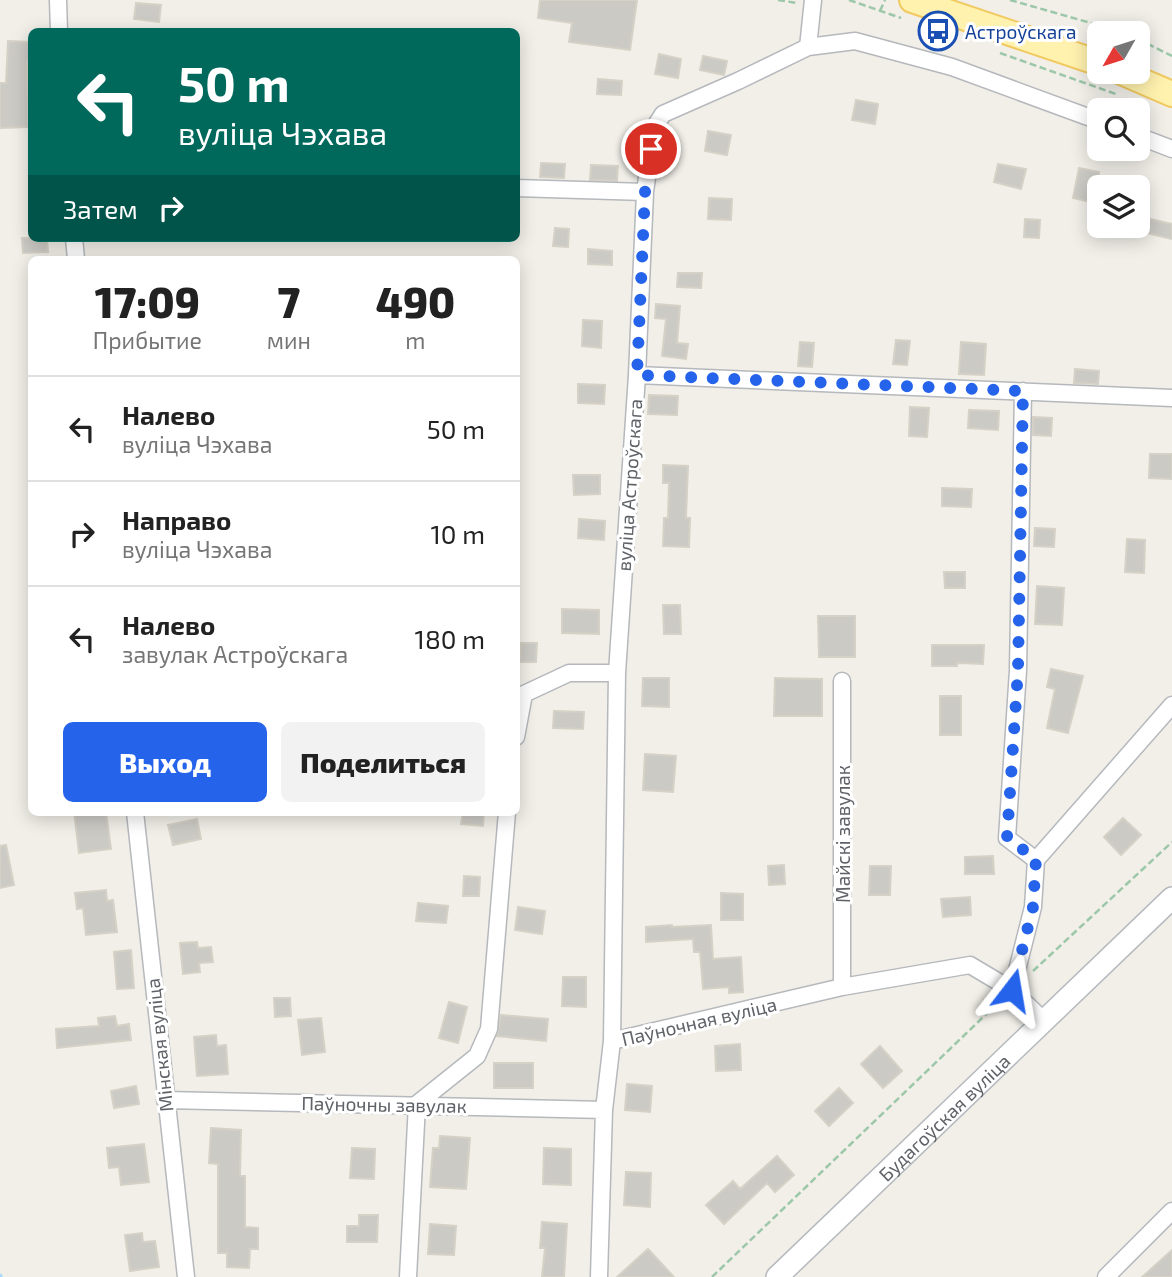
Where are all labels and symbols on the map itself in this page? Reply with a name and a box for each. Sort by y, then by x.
bus stop icon: Астроўскага [917,10,959,52]
place label: Астроўскага [965,20,1077,44]
north arrow [1087,21,1150,84]
pin [621,119,681,179]
street label: вуліца Астроўскага [611,398,647,572]
street label: Майскі завулак [831,765,855,903]
position arrow [975,953,1049,1027]
street label: Мінская вуліца [141,977,178,1113]
street label: Паўночная вуліца [619,992,779,1051]
street label: Будагоўская вуліца [873,1049,1014,1185]
street label: Паўночны завулак [301,1091,467,1118]

